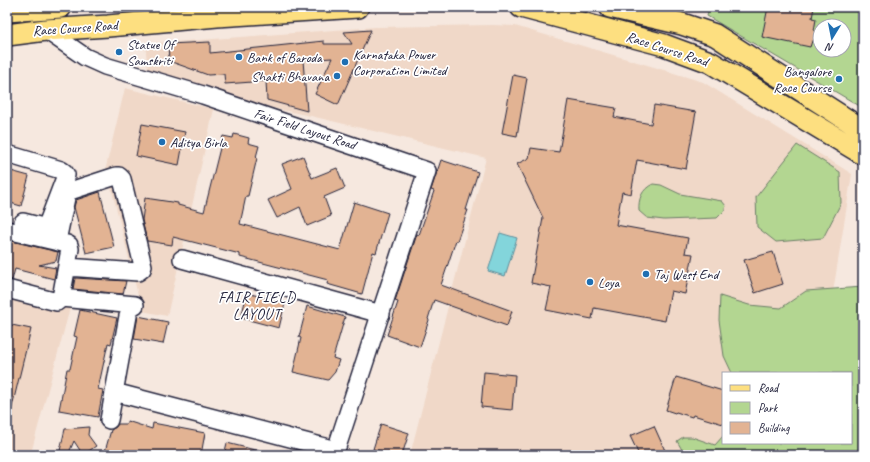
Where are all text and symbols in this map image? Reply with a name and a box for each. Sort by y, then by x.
street label: Race Course Road [32,16,120,39]
north arrow [812,18,852,58]
street label: Race Course Road [624,28,712,71]
place label: Statue Of Samskriti [127,36,178,69]
text: N [824,40,835,55]
place label: Karnataka Power Corporation Limited [353,46,449,79]
marker: Statue Of Samskriti [114,47,124,57]
place label: Bank of Baroda [247,49,323,66]
marker: Bank of Baroda [234,52,244,62]
marker: Karnataka Power Corporation Limited [340,57,350,67]
place label: Bangalore Race Course [773,63,832,96]
place label: Shakti Bhavana [251,68,330,85]
marker: Shakti Bhavana [332,71,342,81]
marker: Bangalore Race Course [834,74,844,84]
street label: Fair Field Layout Road [252,105,360,154]
place label: Aditya Birla [170,134,228,151]
marker: Aditya Birla [157,137,167,147]
place label: Taj West End [654,266,721,283]
marker: Taj West End [641,269,651,279]
place label: Loya [598,274,621,291]
marker: Loya [585,277,595,287]
district label: FAIR FIELD LAYOUT [218,288,296,324]
legend [722,372,852,444]
text: Road [758,380,780,396]
text: Park [758,400,779,416]
text: Building [758,420,790,436]

